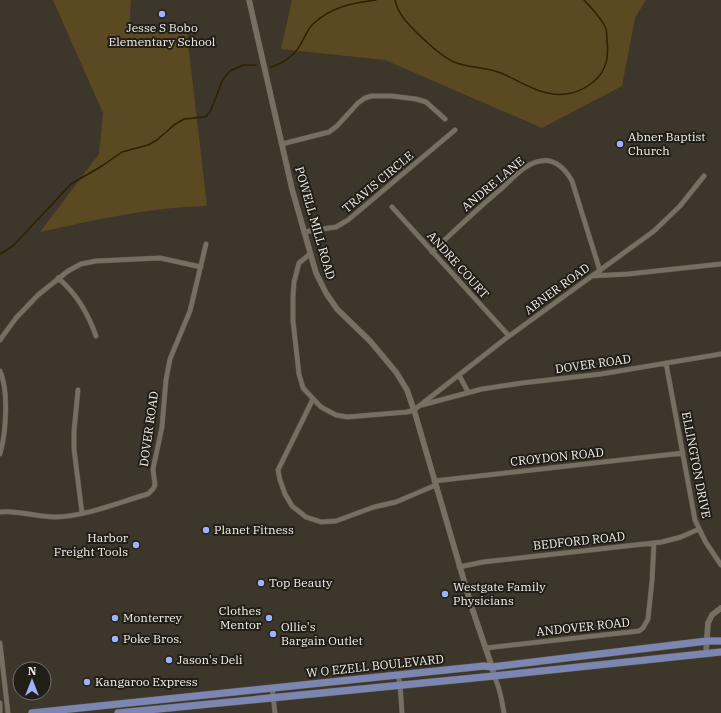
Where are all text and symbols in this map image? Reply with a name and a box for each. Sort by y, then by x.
marker: Jesse S Bobo Elementary School [157,9,167,19]
place label: Jesse S Bobo Elementary School [109,20,216,49]
place label: Abner Baptist Church [628,129,706,158]
marker: Abner Baptist Church [615,139,625,149]
street label: TRAVIS CIRCLE [339,148,416,216]
street label: ANDRE LANE [458,153,527,214]
street label: POWELL MILL ROAD [292,165,339,281]
street label: ANDRE COURT [424,228,493,301]
street label: ABNER ROAD [521,260,592,317]
street label: DOVER ROAD [554,351,632,376]
street label: DOVER ROAD [136,390,161,468]
street label: ELLINGTON DRIVE [679,410,714,520]
street label: CROYDON ROAD [510,444,604,469]
place label: Planet Fitness [214,522,294,537]
marker: Planet Fitness [201,525,211,535]
street label: BEDFORD ROAD [532,528,626,553]
place label: Harbor Freight Tools [54,530,129,559]
marker: Harbor Freight Tools [131,540,141,550]
place label: Top Beauty [269,575,333,590]
marker: Top Beauty [256,578,266,588]
place label: Westgate Family Physicians [453,579,546,608]
marker: Westgate Family Physicians [440,589,450,599]
place label: Clothes Mentor [219,603,262,632]
place label: Monterrey [123,610,183,625]
marker: Monterrey [110,613,120,623]
marker: Clothes Mentor [264,613,274,623]
street label: ANDOVER ROAD [535,614,630,639]
place label: Ollie's Bargain Outlet [281,619,363,648]
marker: Ollie's Bargain Outlet [268,629,278,639]
place label: Poke Bros. [123,631,182,646]
marker: Poke Bros. [110,634,120,644]
street label: W O EZELL BOULEVARD [305,651,444,680]
place label: Jason's Deli [177,652,243,667]
marker: Jason's Deli [164,655,174,665]
north arrow [12,661,52,701]
text: N [28,664,37,678]
place label: Kangaroo Express [95,674,198,689]
marker: Kangaroo Express [82,677,92,687]

